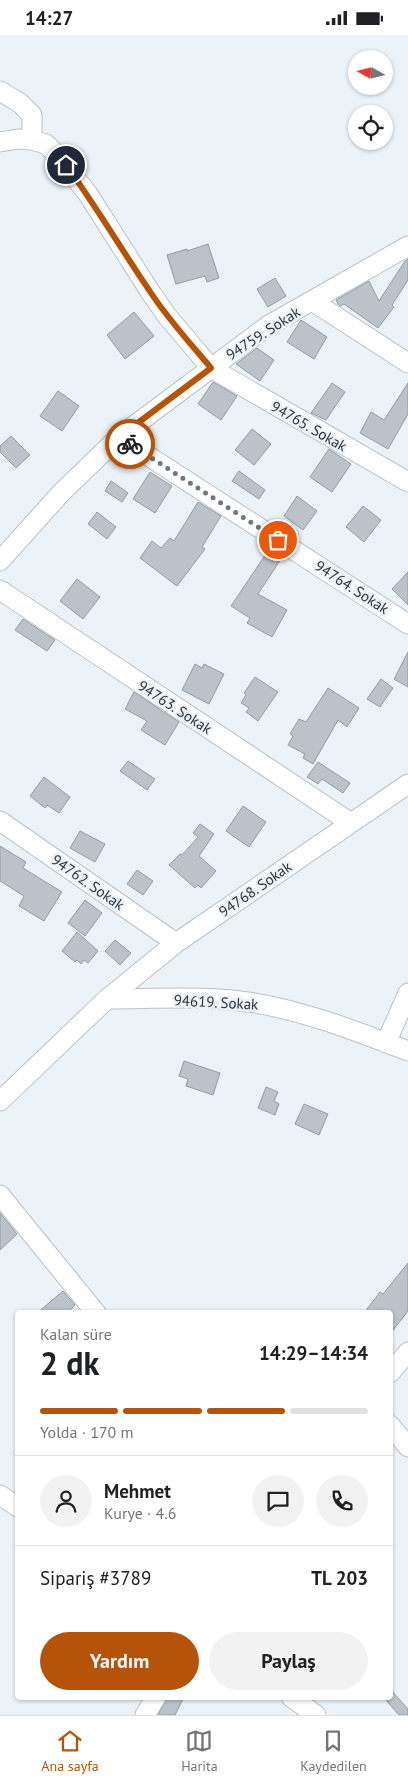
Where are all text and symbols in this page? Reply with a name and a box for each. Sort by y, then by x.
text: 14:27 [25,6,73,30]
north arrow [348,50,392,95]
map controls [348,50,393,150]
button: locate [348,105,393,150]
pin [45,144,87,186]
icon: home [52,151,80,179]
street label: 94759. Sokak [222,302,304,364]
street label: 94765. Sokak [268,397,351,456]
courier [105,419,155,469]
icon: bike [116,430,144,458]
pin [257,519,299,561]
icon: bag [264,526,292,554]
street label: 94764. Sokak [311,556,393,618]
street label: 94763. Sokak [134,676,216,738]
street label: 94762. Sokak [48,850,129,915]
street label: 94768. Sokak [215,856,296,921]
street label: 94619. Sokak [173,990,260,1014]
text: Kalan süre [40,1324,112,1344]
text: 14:29–14:34 [259,1341,368,1365]
text: 2 dk [40,1342,99,1384]
text: Yolda · 170 m [40,1422,134,1442]
button: person [40,1475,92,1527]
button: chat [252,1475,304,1527]
button: phone [316,1475,368,1527]
text: Mehmet [104,1479,171,1503]
text: Kurye · 4.6 [104,1503,176,1523]
text: Sipariş #3789 [40,1566,151,1590]
text: TL 203 [311,1566,368,1590]
button: Yardım [40,1632,199,1690]
button: Paylaş [209,1632,368,1690]
tab: Ana sayfa [41,1727,99,1775]
tab: Harita [181,1727,218,1775]
tab: Kaydedilen [300,1727,367,1775]

